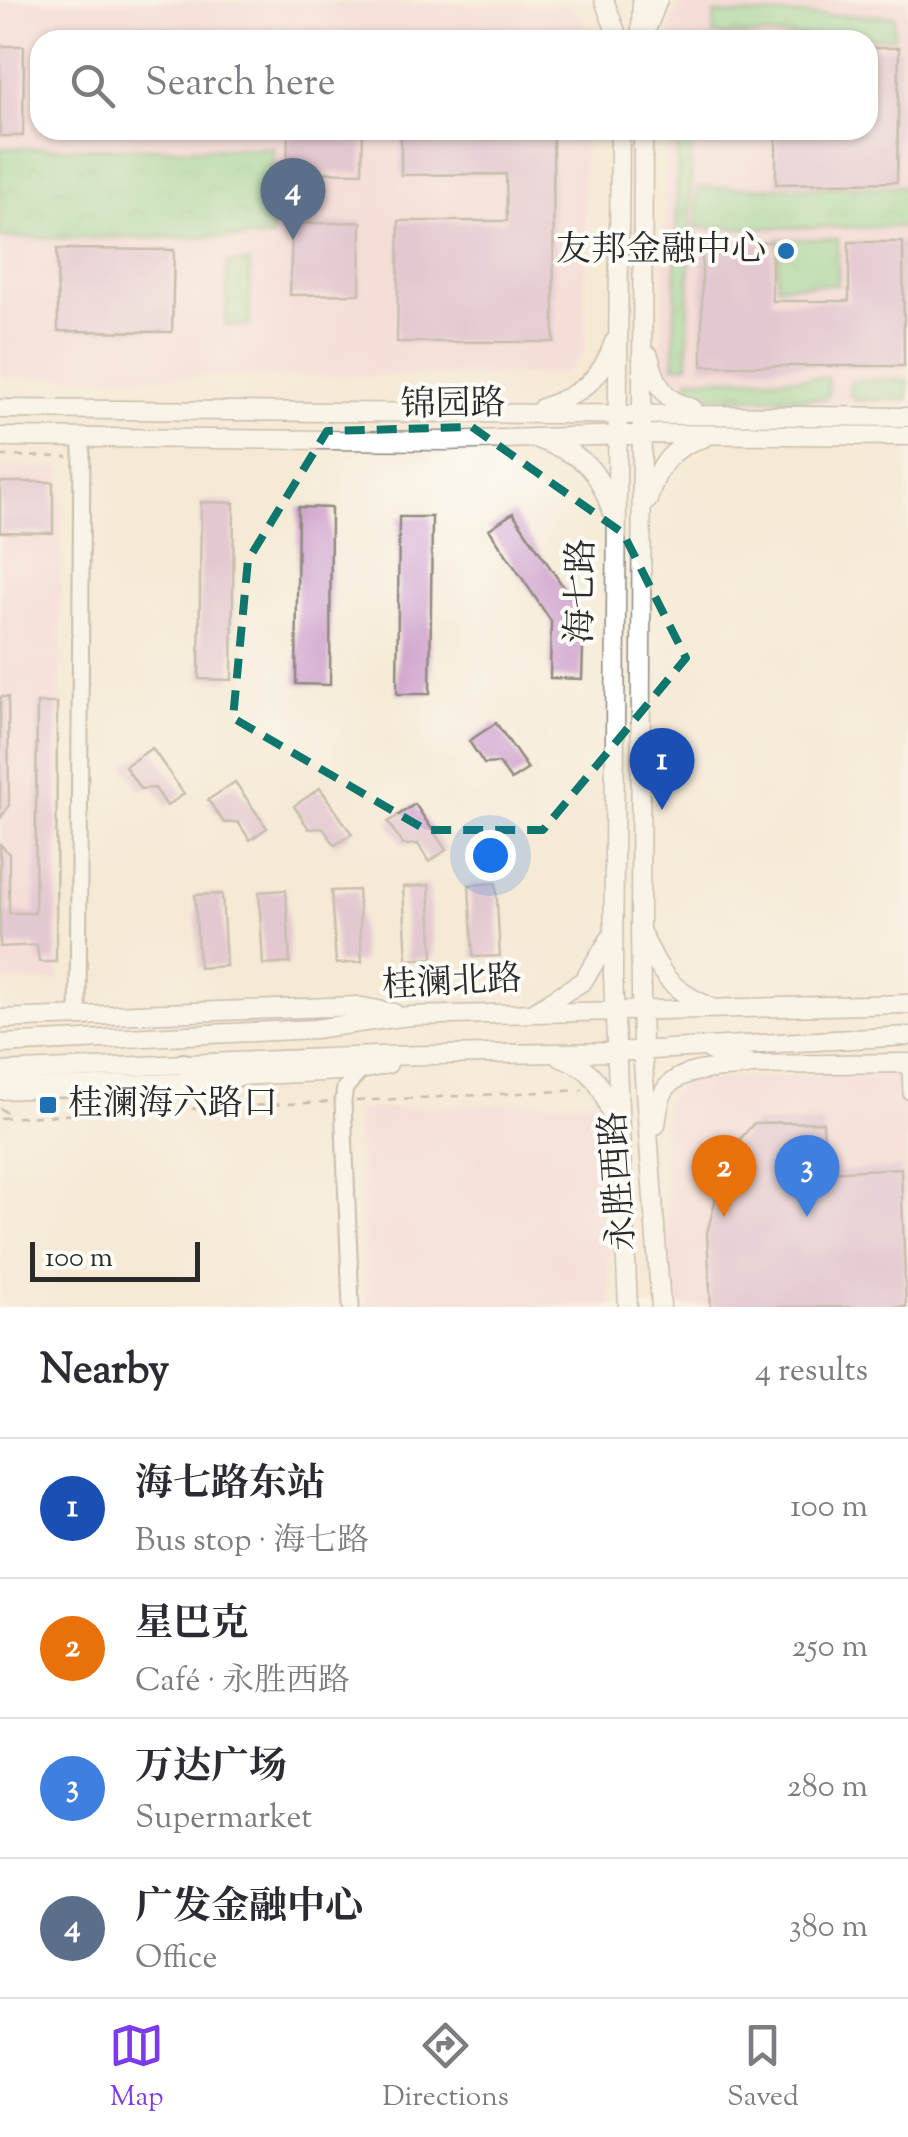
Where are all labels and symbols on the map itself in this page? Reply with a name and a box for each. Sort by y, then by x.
pin: 4 [260,158,326,240]
place label: 友邦金融中心 [556,226,766,277]
marker: 友邦金融中心 [775,240,797,262]
street label: 锦园路 [400,380,506,432]
street label: 海七路 [557,538,609,644]
pin: 1 [630,728,694,810]
your location [465,830,516,881]
street label: 桂澜北路 [381,955,523,1013]
place label: 桂澜海六路口 [68,1080,278,1131]
marker: 桂澜海六路口 [37,1094,59,1116]
street label: 永胜西路 [590,1109,650,1253]
pin: 2 [692,1134,756,1217]
pin: 3 [774,1134,840,1217]
scale bar [30,1237,200,1282]

